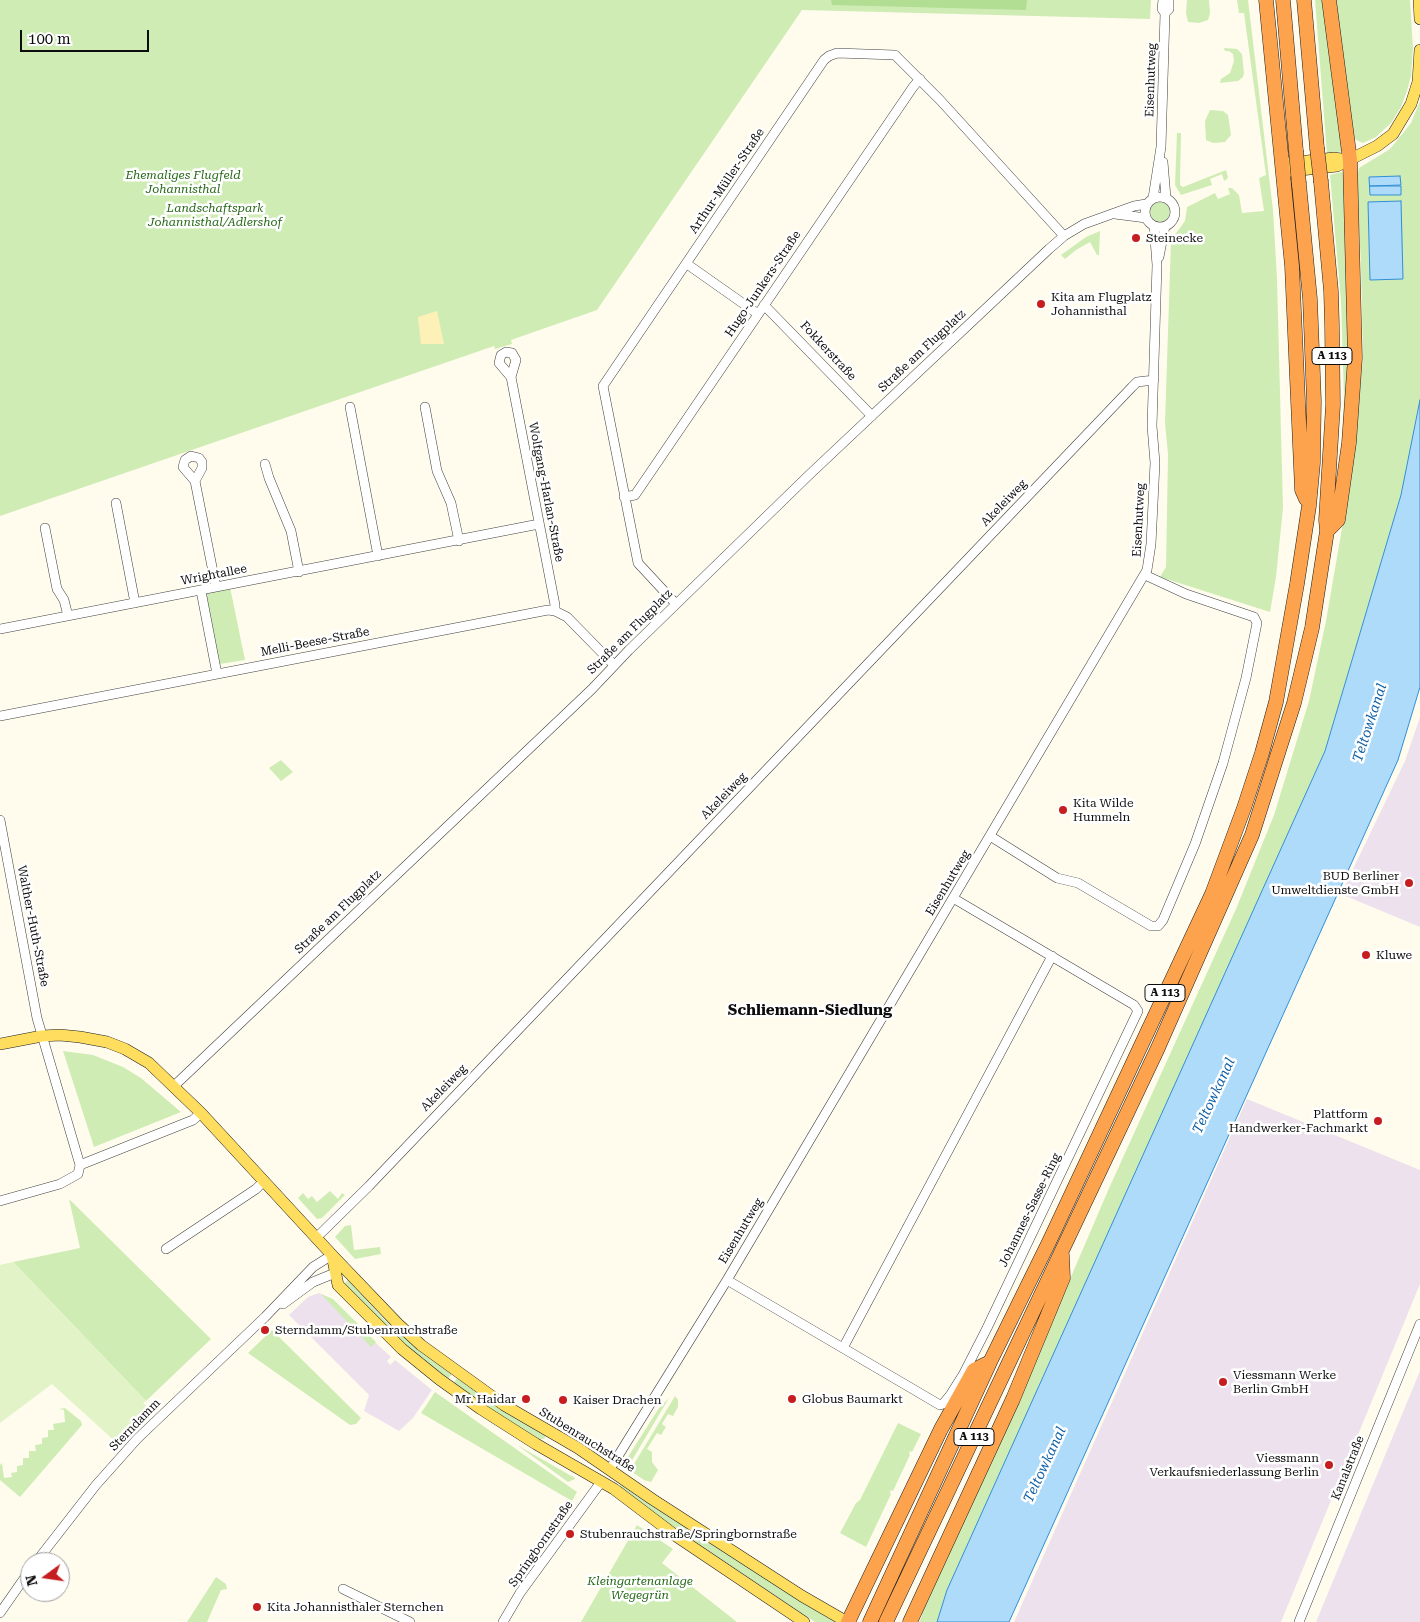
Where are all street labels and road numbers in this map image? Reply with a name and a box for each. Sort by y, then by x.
street label: Eisenhutweg [1143,43,1159,117]
street label: Arthur-Müller-Straße [686,126,768,236]
street label: Hugo-Junkers-Straße [722,228,804,340]
street label: Straße am Flugplatz [875,307,969,395]
street label: Fokkerstraße [797,318,859,384]
road number: A 113 [1312,348,1352,364]
street label: Wolfgang-Harlan-Straße [525,421,567,563]
street label: Akeleiweg [978,477,1030,529]
street label: Eisenhutweg [1130,483,1148,557]
street label: Wrightallee [180,562,248,588]
street label: Straße am Flugplatz [585,587,675,677]
street label: Melli-Beese-Straße [259,624,371,660]
street label: Akeleiweg [698,770,750,822]
street label: Eisenhutweg [923,848,973,918]
street label: Walther-Huth-Straße [14,864,52,988]
street label: Straße am Flugplatz [292,867,384,957]
road number: A 113 [1145,984,1185,1001]
street label: Akeleiweg [418,1062,470,1114]
street label: Johannes-Sasse-Ring [996,1151,1064,1269]
street label: Eisenhutweg [716,1196,766,1266]
street label: Sterndamm [107,1396,163,1454]
street label: Stubenrauchstraße [536,1405,638,1475]
road number: A 113 [954,1428,994,1445]
street label: Kanalstraße [1328,1434,1368,1502]
street label: Springbornstraße [506,1498,576,1590]

